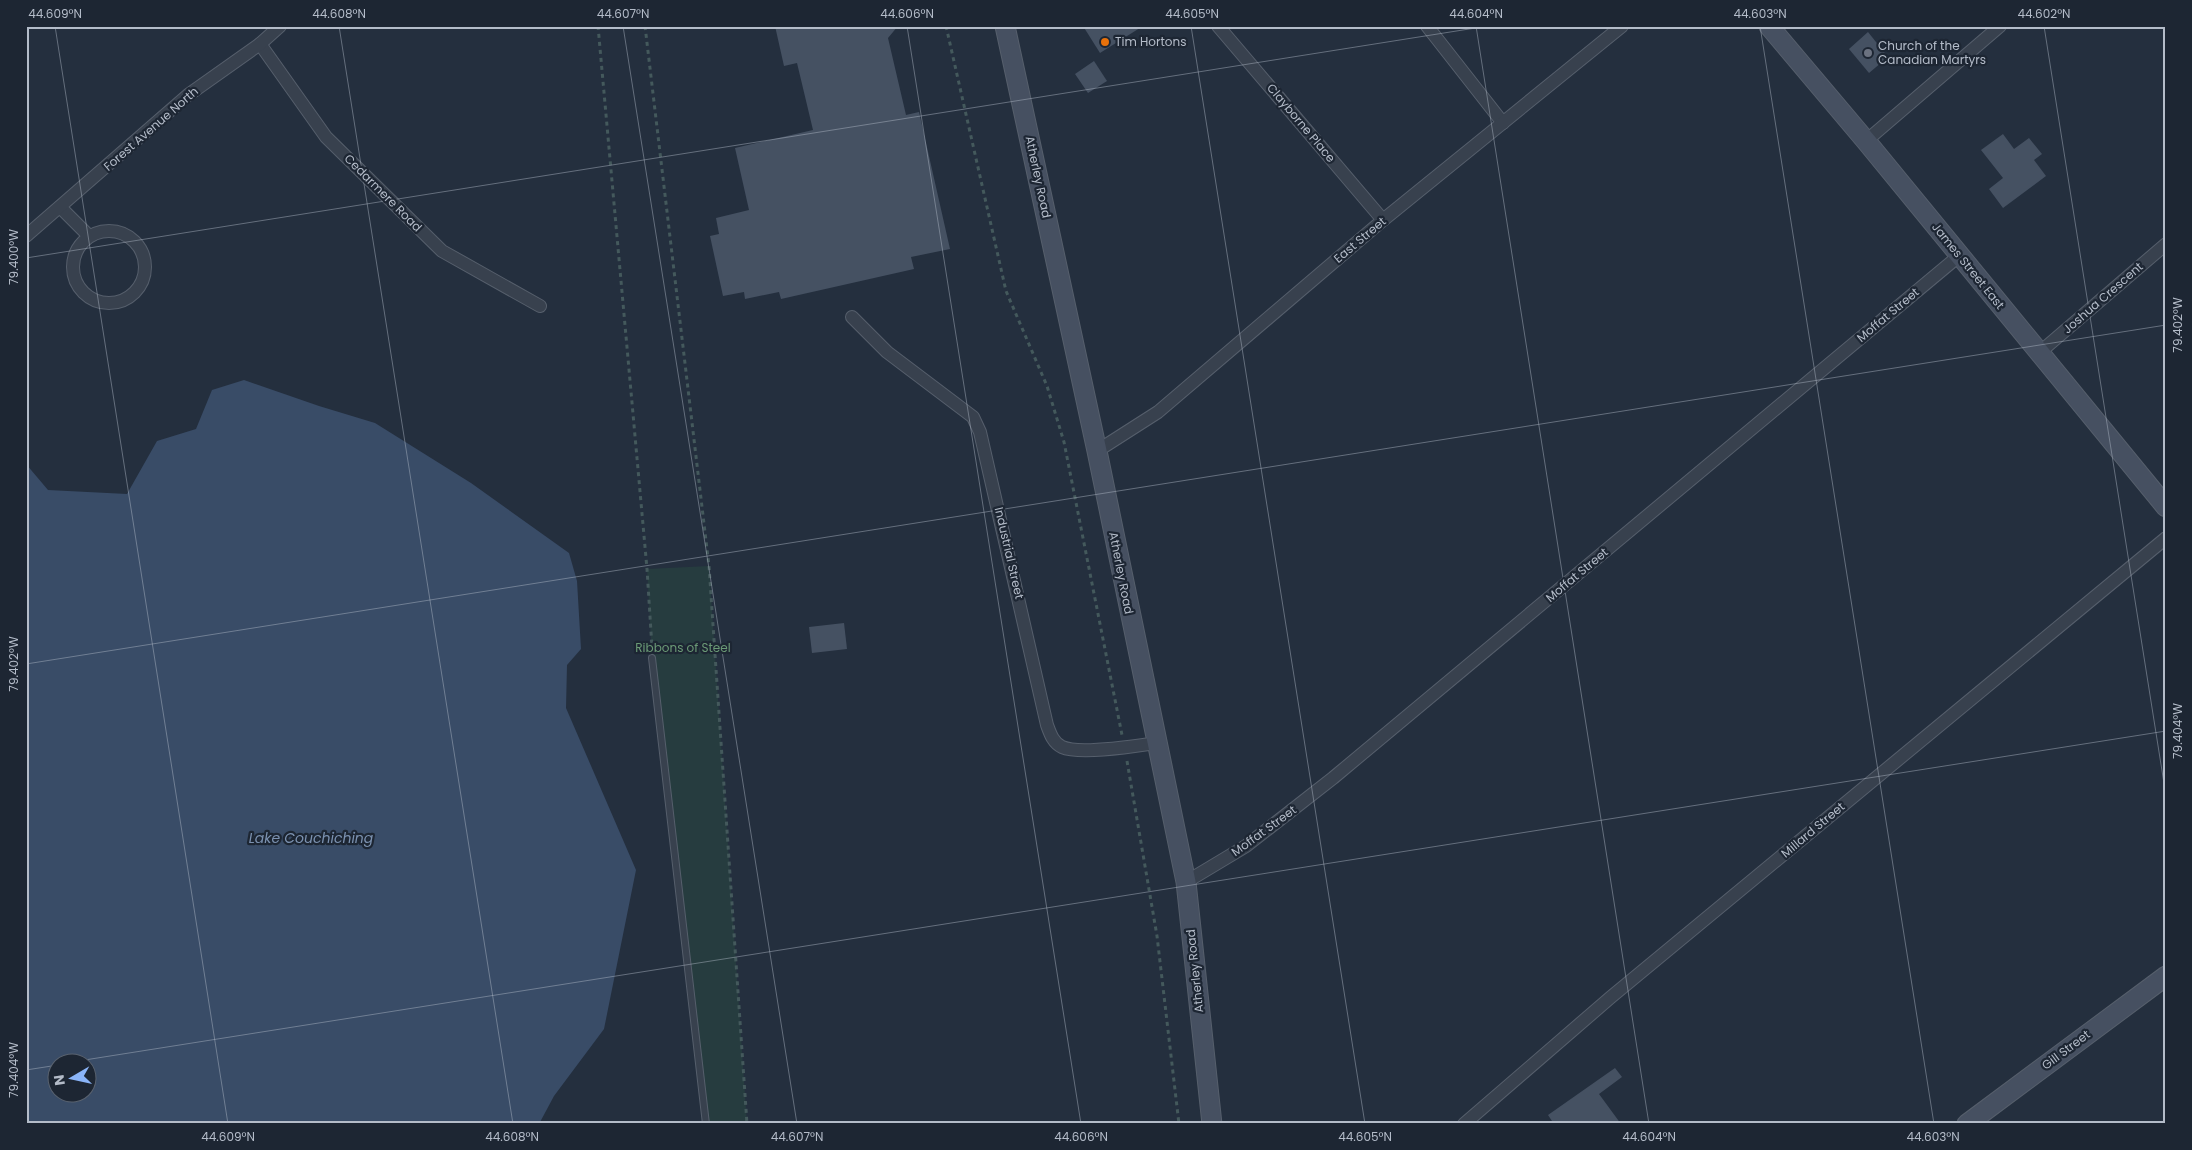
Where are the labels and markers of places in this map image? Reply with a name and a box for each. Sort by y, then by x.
place label: Tim Hortons [1115,33,1186,50]
marker: Tim Hortons [1099,36,1111,48]
place label: Church of the Canadian Martyrs [1878,37,1986,68]
marker: Church of the Canadian Martyrs [1862,47,1874,59]

